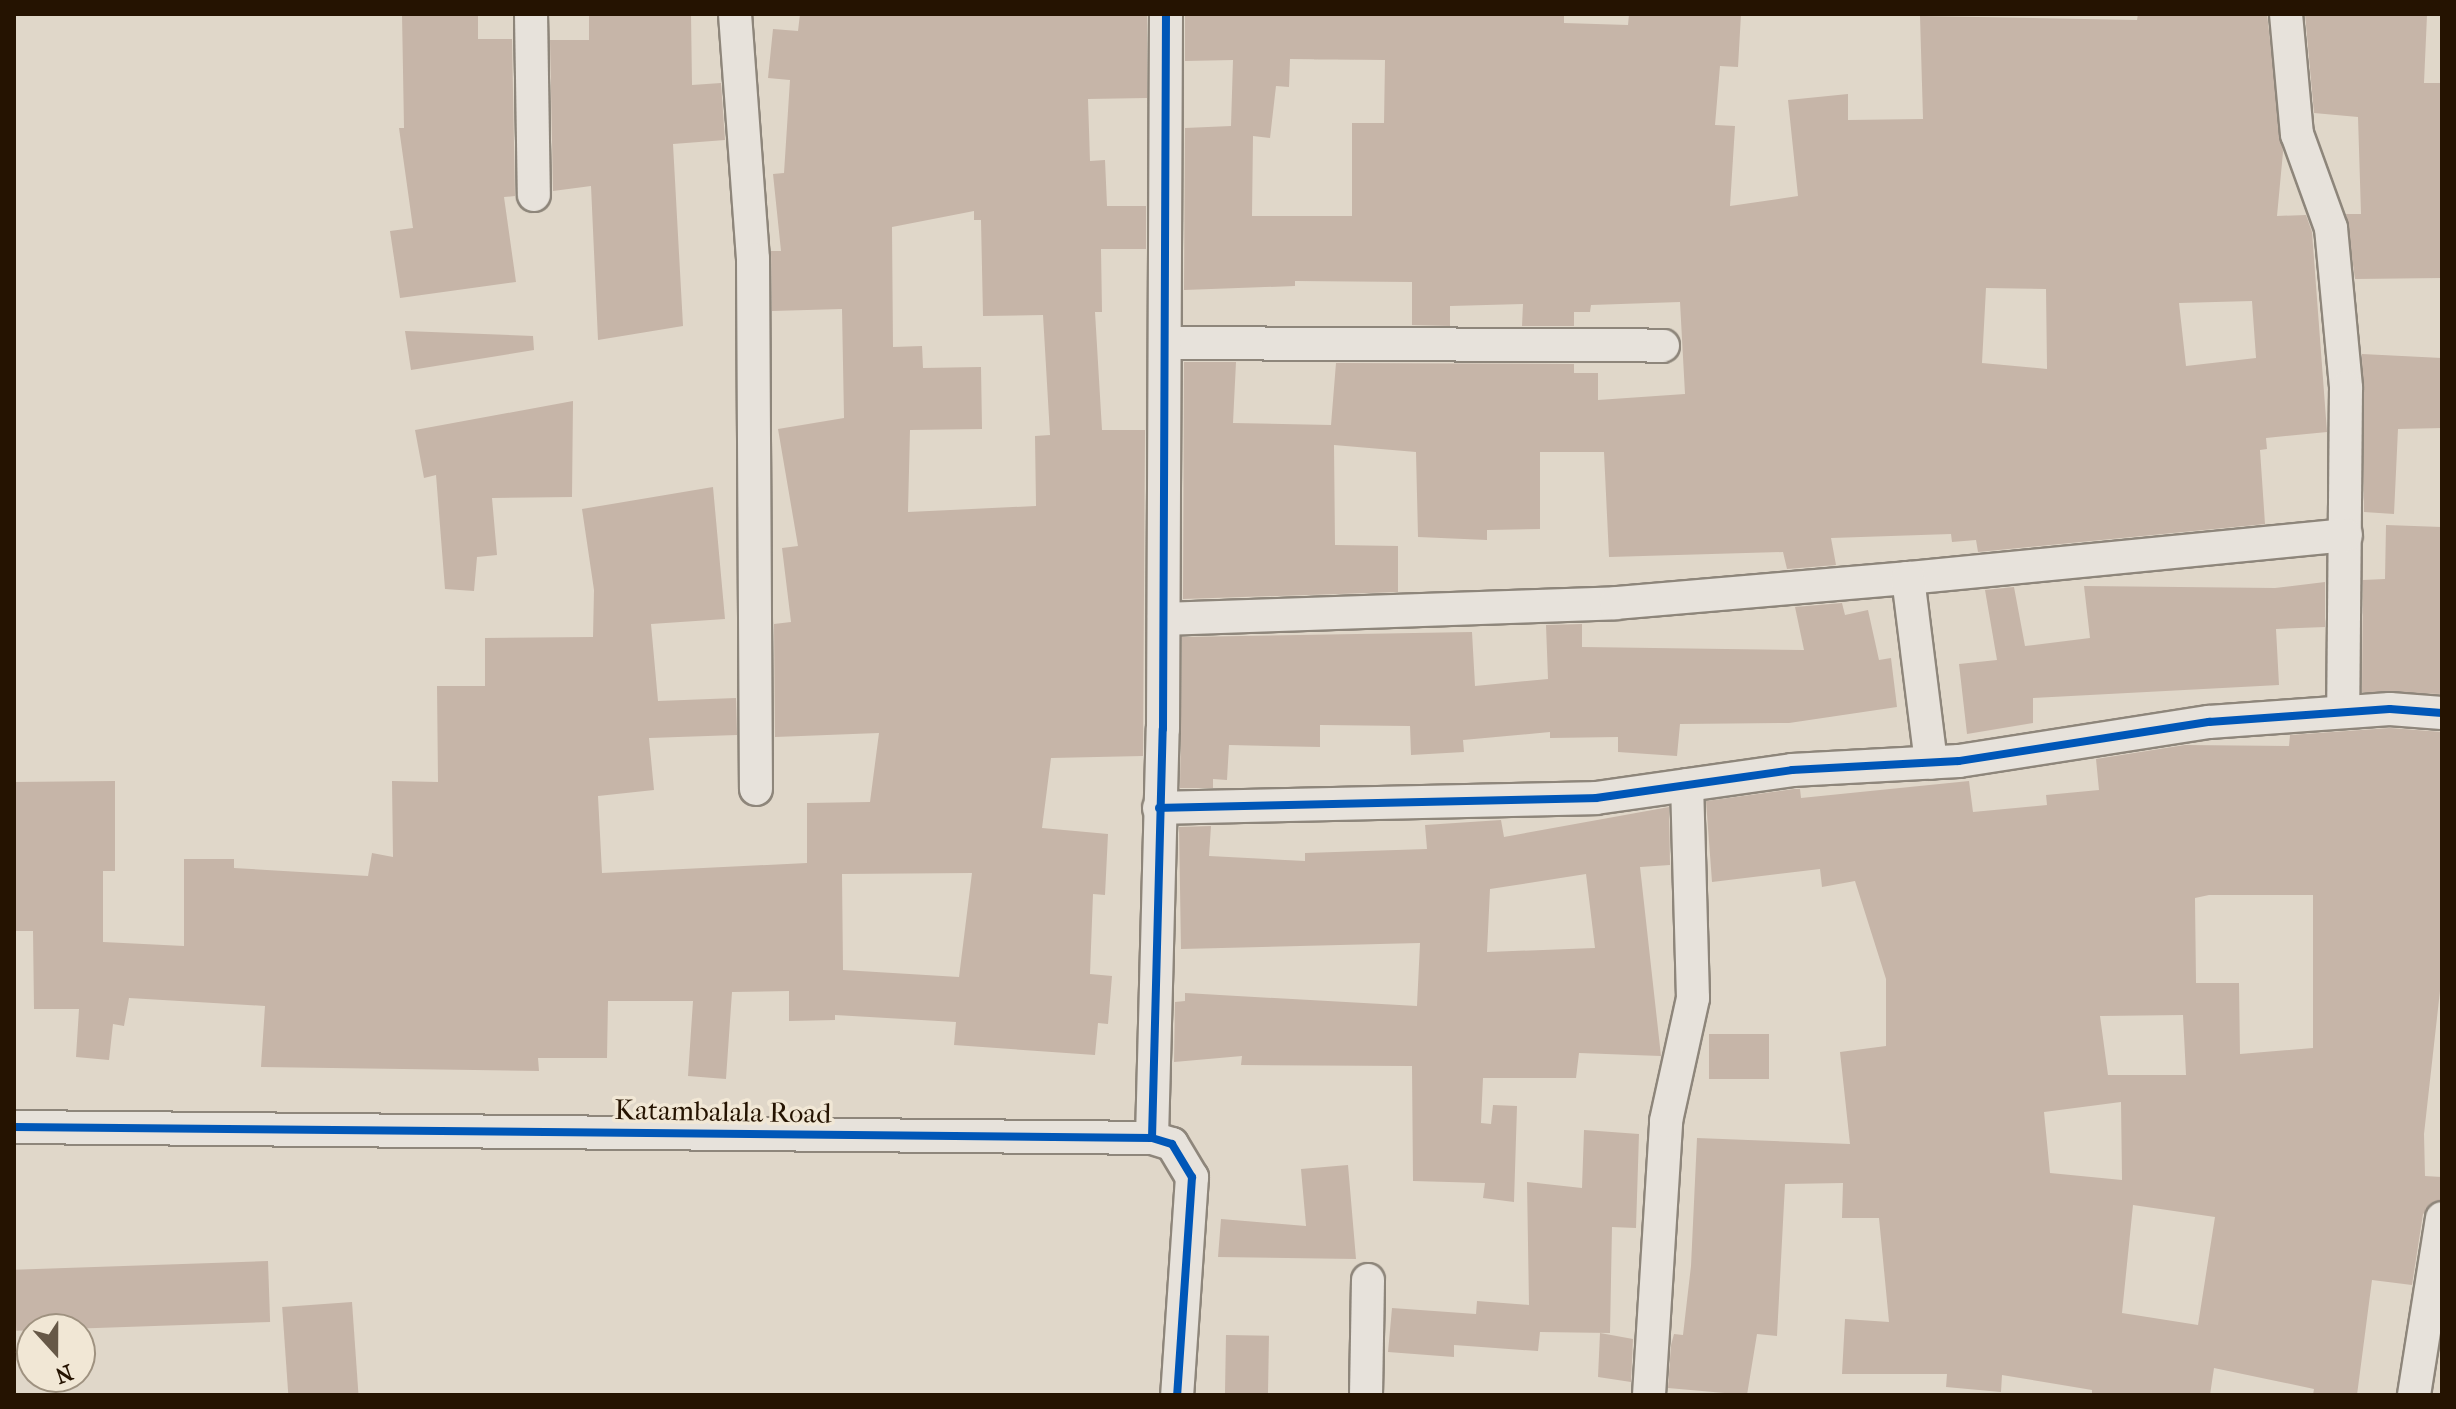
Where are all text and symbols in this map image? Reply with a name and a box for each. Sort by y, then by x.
street label: Katambalala Road [614,1093,832,1131]
north arrow [16,1313,96,1393]
text: N [51,1358,76,1389]

